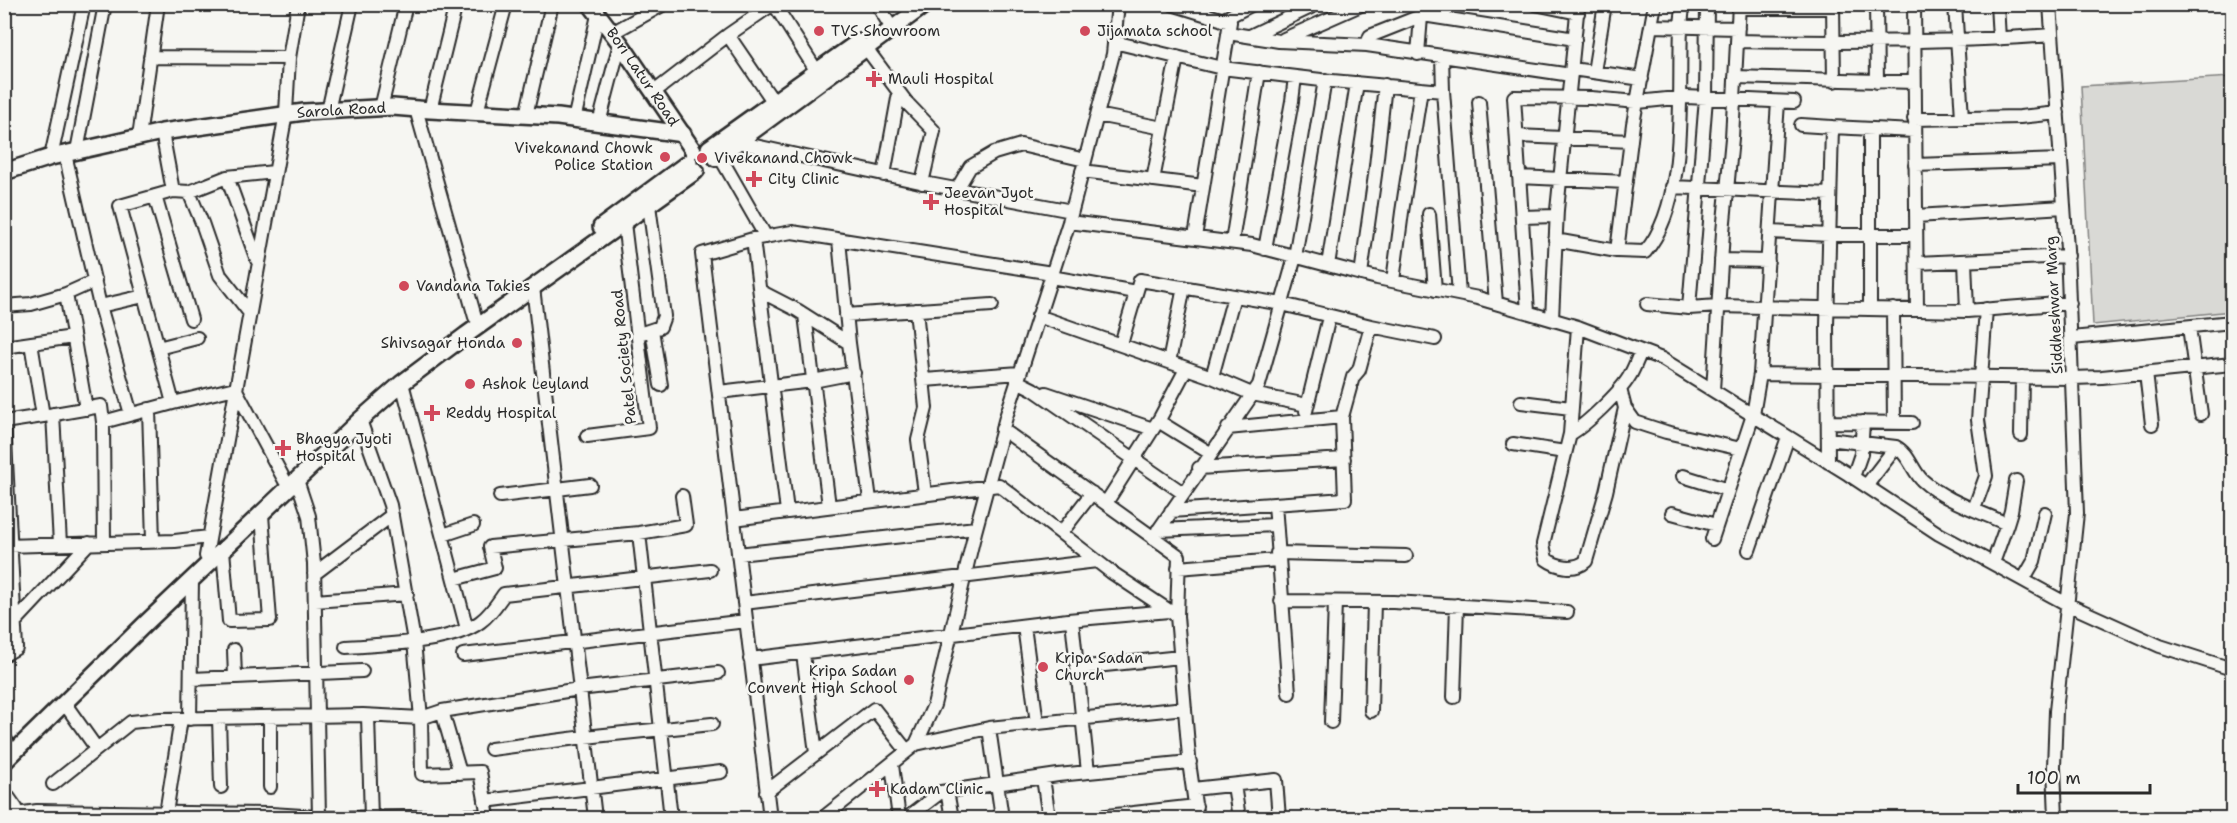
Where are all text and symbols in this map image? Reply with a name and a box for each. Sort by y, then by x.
place label: TVS Showroom [831,21,940,41]
place label: Jijamata school [1097,21,1213,41]
street label: Bori Latur Road [602,23,684,130]
marker: TVS Showroom [812,24,826,38]
marker: Jijamata school [1078,24,1092,38]
place label: Mauli Hospital [888,69,994,89]
marker: Mauli Hospital [865,70,883,88]
street label: Sarola Road [296,97,387,123]
place label: Vivekanand Chowk Police Station [514,138,653,175]
place label: Vivekanand Chowk [714,148,853,168]
marker: Vivekanand Chowk Police Station [658,150,672,164]
marker: Vivekanand Chowk [695,151,709,165]
place label: City Clinic [768,169,839,189]
marker: City Clinic [745,170,763,188]
place label: Jeevan Jyot Hospital [944,183,1034,220]
marker: Jeevan Jyot Hospital [922,193,940,211]
street label: Siddheshwar Marg [2040,236,2068,374]
place label: Vandana Takies [416,276,530,296]
marker: Vandana Takies [397,279,411,293]
street label: Patel Society Road [607,288,641,425]
place label: Shivsagar Honda [381,333,506,353]
marker: Shivsagar Honda [510,336,524,350]
place label: Ashok Leyland [482,374,590,394]
marker: Ashok Leyland [463,377,477,391]
place label: Reddy Hospital [446,403,557,423]
marker: Reddy Hospital [423,404,441,422]
place label: Bhagya Jyoti Hospital [296,429,392,466]
marker: Bhagya Jyoti Hospital [274,439,292,457]
place label: Kripa Sadan Church [1055,648,1143,685]
marker: Kripa Sadan Church [1036,660,1050,674]
place label: Kripa Sadan Convent High School [748,661,897,698]
marker: Kripa Sadan Convent High School [902,673,916,687]
scale bar [2018,757,2150,795]
text: 100 m [2027,766,2081,790]
place label: Kadam Clinic [890,779,984,799]
marker: Kadam Clinic [868,780,886,798]

